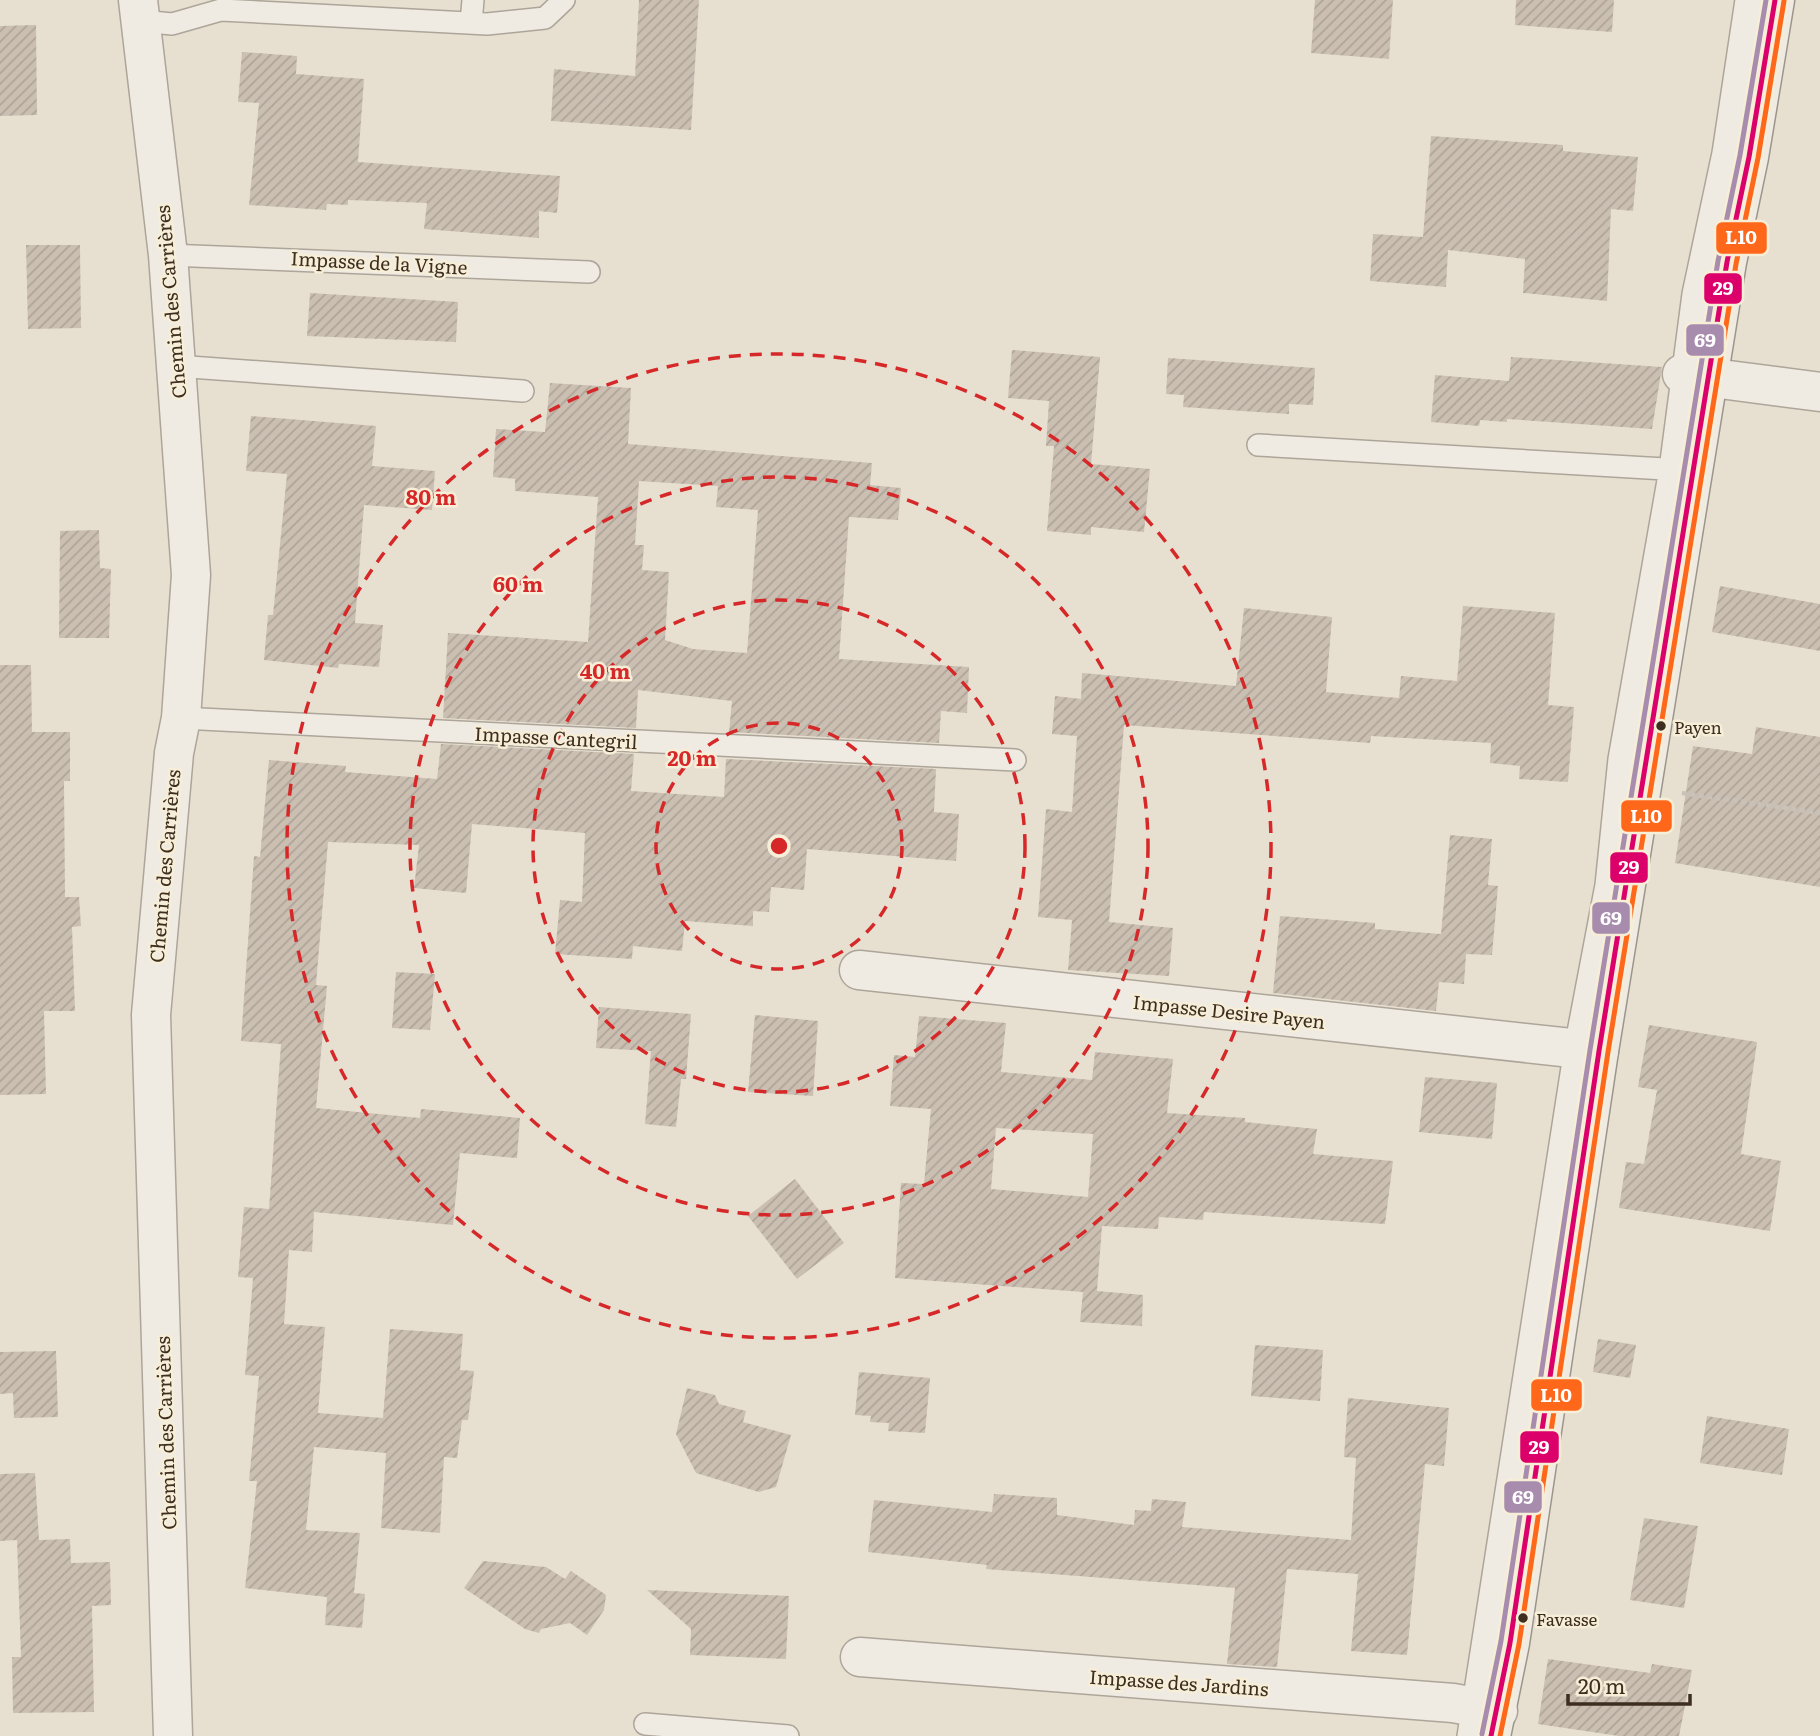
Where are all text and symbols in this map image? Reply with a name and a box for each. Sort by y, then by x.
street label: Chemin des Carrières [148,204,192,400]
line badge: L10 [1715,221,1768,255]
text: L10 [1725,222,1757,250]
street label: Impasse de la Vigne [290,243,468,281]
line badge: 29 [1703,272,1743,305]
text: 29 [1712,273,1734,301]
line badge: 69 [1685,323,1725,357]
text: 69 [1694,325,1716,353]
text: 80 m [406,480,456,511]
text: 60 m [493,567,543,598]
text: 40 m [580,654,630,685]
place label: Payen [1674,714,1722,739]
street label: Impasse Cantegril [474,719,638,755]
marker: Payen [1654,719,1668,733]
text: 20 m [667,741,717,772]
street label: Chemin des Carrières [142,768,186,964]
line badge: L10 [1620,799,1673,833]
text: L10 [1630,801,1662,829]
centre of rings [767,834,791,858]
line badge: 29 [1609,851,1649,884]
text: 29 [1618,852,1640,880]
line badge: 69 [1591,901,1631,935]
text: 69 [1600,903,1622,931]
street label: Impasse Desire Payen [1131,987,1327,1035]
street label: Chemin des Carrières [148,1335,182,1530]
line badge: L10 [1530,1378,1583,1412]
text: L10 [1540,1380,1572,1408]
line badge: 29 [1519,1430,1560,1464]
text: 29 [1528,1432,1550,1460]
line badge: 69 [1503,1480,1543,1514]
text: 69 [1512,1482,1534,1510]
place label: Favasse [1536,1606,1597,1631]
marker: Favasse [1516,1611,1530,1625]
street label: Impasse des Jardins [1088,1662,1270,1702]
scale bar [1568,1662,1690,1706]
text: 20 m [1578,1669,1625,1700]

